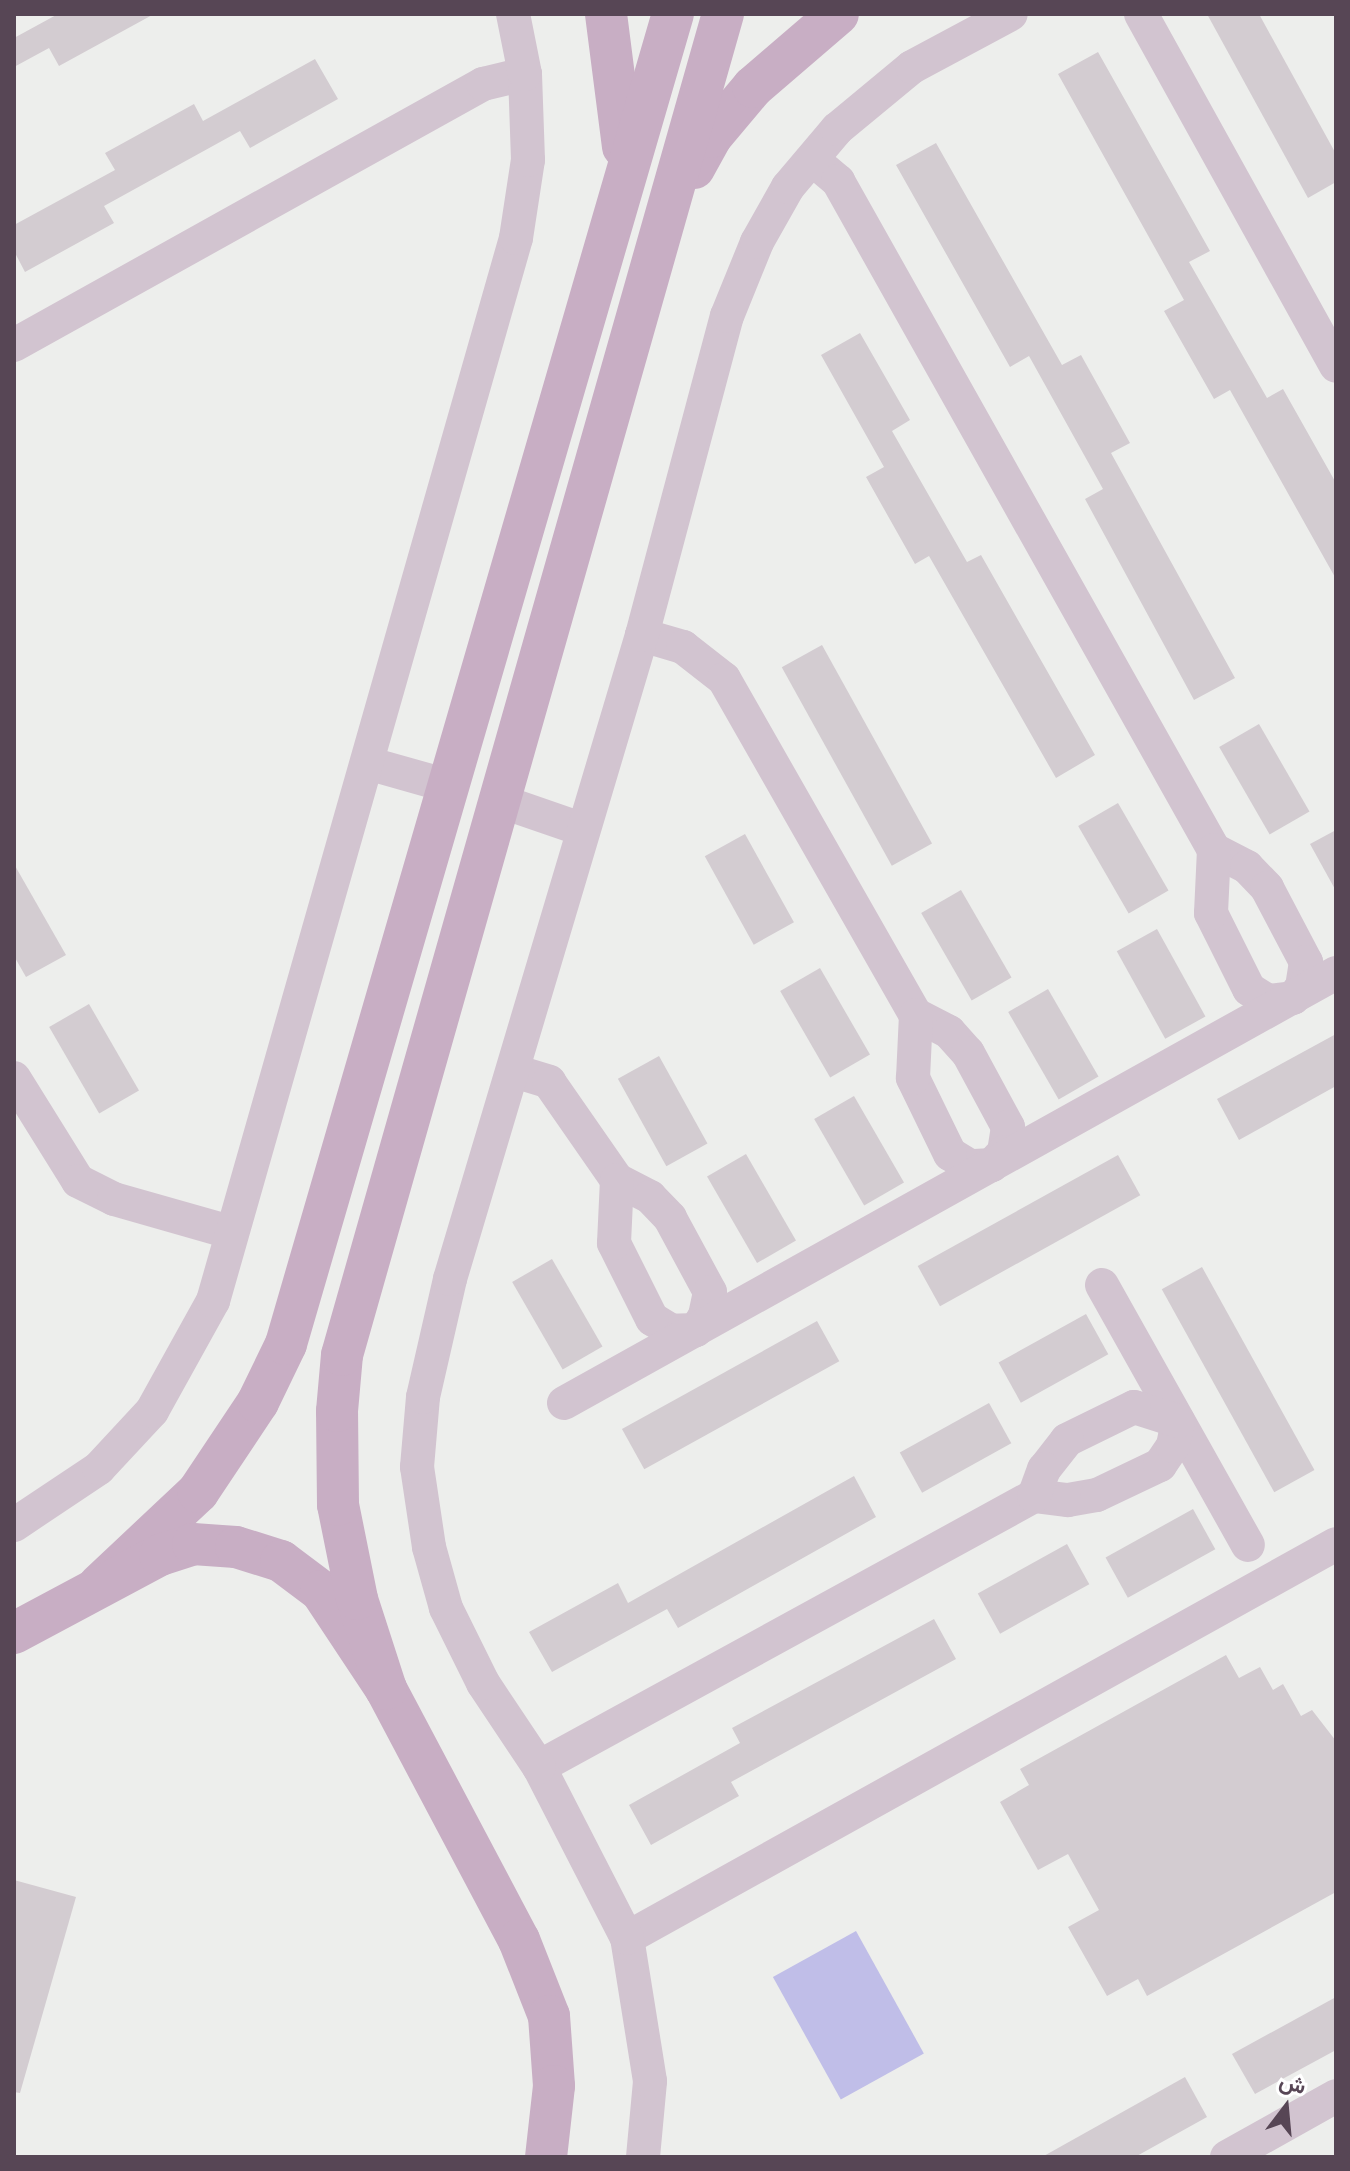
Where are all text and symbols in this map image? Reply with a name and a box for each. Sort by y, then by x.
north arrow [1246,2067,1326,2147]
text: ش [1277,2068,1309,2099]

